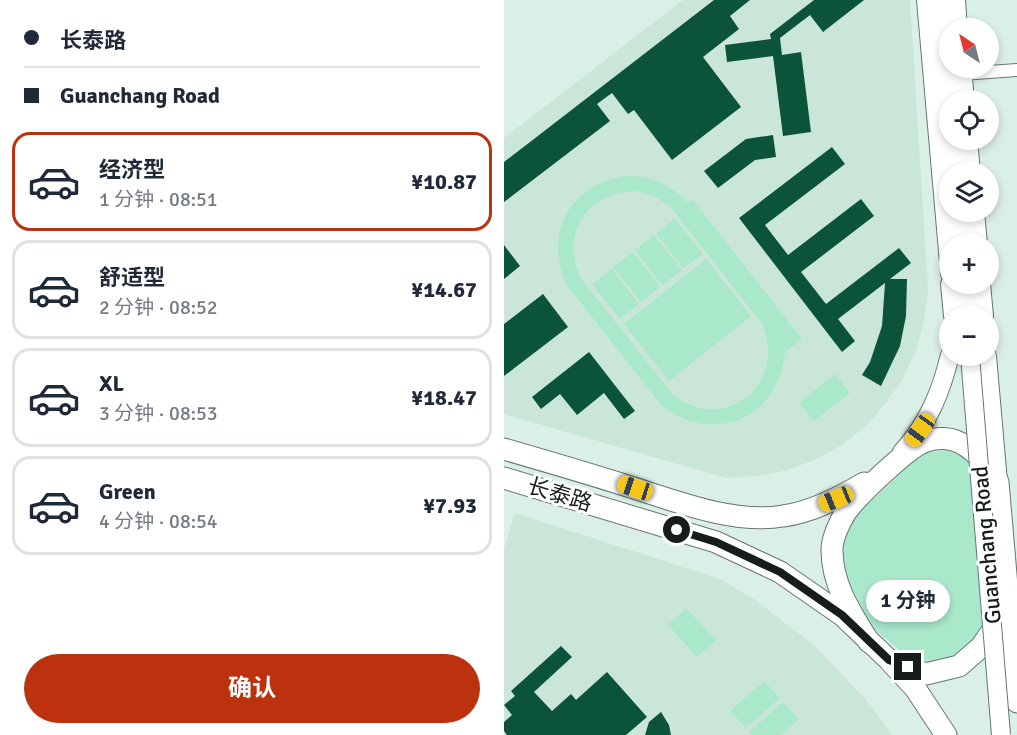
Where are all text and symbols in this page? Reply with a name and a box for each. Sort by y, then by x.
north arrow [939,18,999,78]
map controls [939,18,999,366]
text: 长泰路 [60,27,126,54]
text: Guanchang Road [60,82,220,109]
button: locate [939,90,999,150]
icon: car [27,155,81,209]
text: 经济型 [99,156,165,183]
button: layers [939,162,999,222]
text: ¥10.87 [411,168,477,195]
text: 1 分钟 · 08:51 [99,187,218,212]
button: + [939,234,999,294]
icon: car [27,263,81,317]
text: 舒适型 [99,264,165,291]
text: ¥14.67 [411,276,477,303]
text: 2 分钟 · 08:52 [99,295,218,320]
button: − [939,306,999,366]
text: XL [99,370,124,397]
icon: car [27,371,81,425]
text: ¥18.47 [411,384,477,411]
text: 3 分钟 · 08:53 [99,401,218,426]
car [902,410,938,450]
street label: Guanchang Road [966,465,1007,625]
street label: 长泰路 [524,472,595,517]
car [615,474,655,502]
text: Green [99,478,156,505]
icon: car [27,479,81,533]
car [816,484,856,514]
text: ¥7.93 [423,492,477,519]
text: 4 分钟 · 08:54 [99,509,218,534]
route start [663,516,690,543]
callout: 1 分钟 [866,580,950,622]
text: 1 分钟 [880,588,936,613]
route end [894,653,921,680]
button: 确认 [24,654,480,723]

